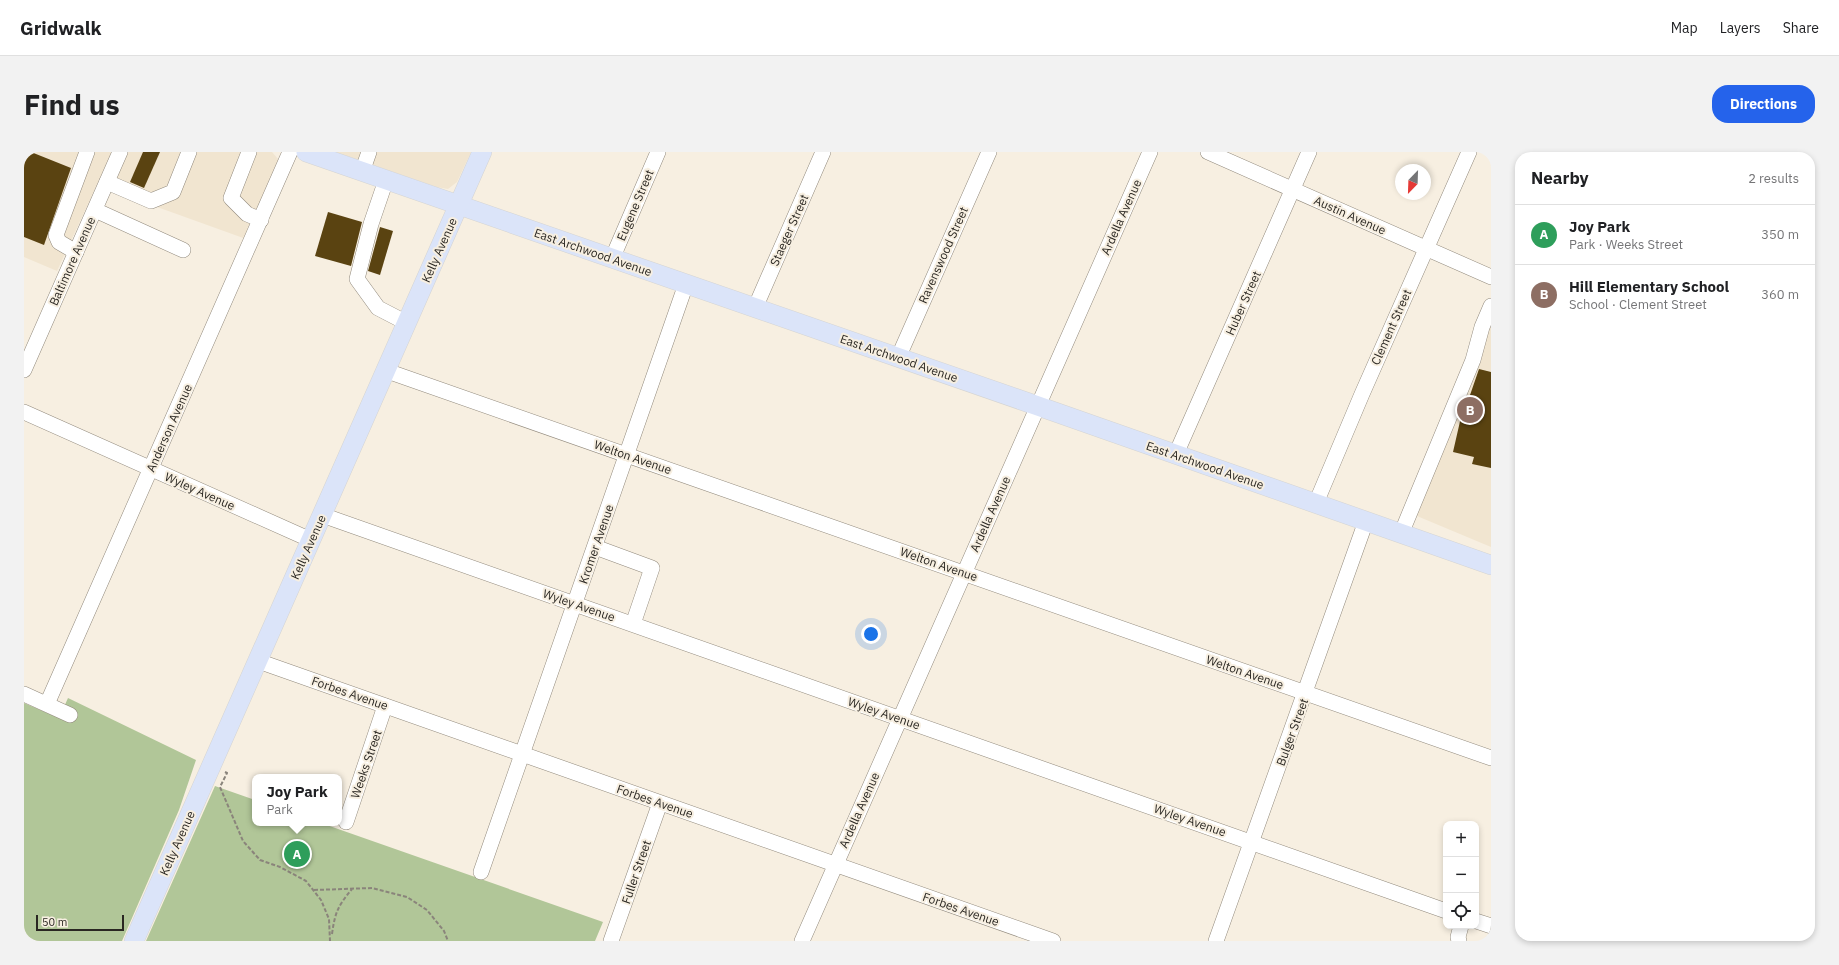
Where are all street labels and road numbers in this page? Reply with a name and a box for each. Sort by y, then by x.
street label: Eugene Street [613,167,657,243]
street label: Ardella Avenue [1098,176,1145,257]
street label: Staeger Street [766,192,812,268]
street label: Austin Avenue [1312,192,1389,238]
street label: Ravenswood Street [915,204,971,306]
street label: Baltimore Avenue [46,214,98,308]
street label: Kelly Avenue [418,215,460,285]
street label: East Archwood Avenue [532,225,654,279]
street label: Huber Street [1222,268,1264,338]
street label: Clement Street [1368,287,1414,367]
street label: East Archwood Avenue [838,331,960,385]
street label: Anderson Avenue [143,381,195,474]
street label: Welton Avenue [592,437,674,477]
street label: East Archwood Avenue [1144,438,1266,492]
street label: Wyley Avenue [163,469,238,513]
street label: Ardella Avenue [967,473,1014,554]
street label: Kromer Avenue [575,502,617,586]
street label: Kelly Avenue [287,512,329,582]
street label: Welton Avenue [898,544,980,584]
street label: Wyley Avenue [541,586,617,624]
street label: Welton Avenue [1204,652,1286,692]
street label: Forbes Avenue [310,673,391,713]
street label: Wyley Avenue [846,694,922,732]
street label: Bulger Street [1273,696,1311,768]
street label: Weeks Street [347,728,385,800]
street label: Ardella Avenue [836,769,883,850]
street label: Forbes Avenue [615,781,696,821]
street label: Wyley Avenue [1152,801,1228,839]
street label: Kelly Avenue [156,808,198,878]
street label: Fuller Street [618,838,654,906]
street label: Forbes Avenue [921,889,1002,929]

